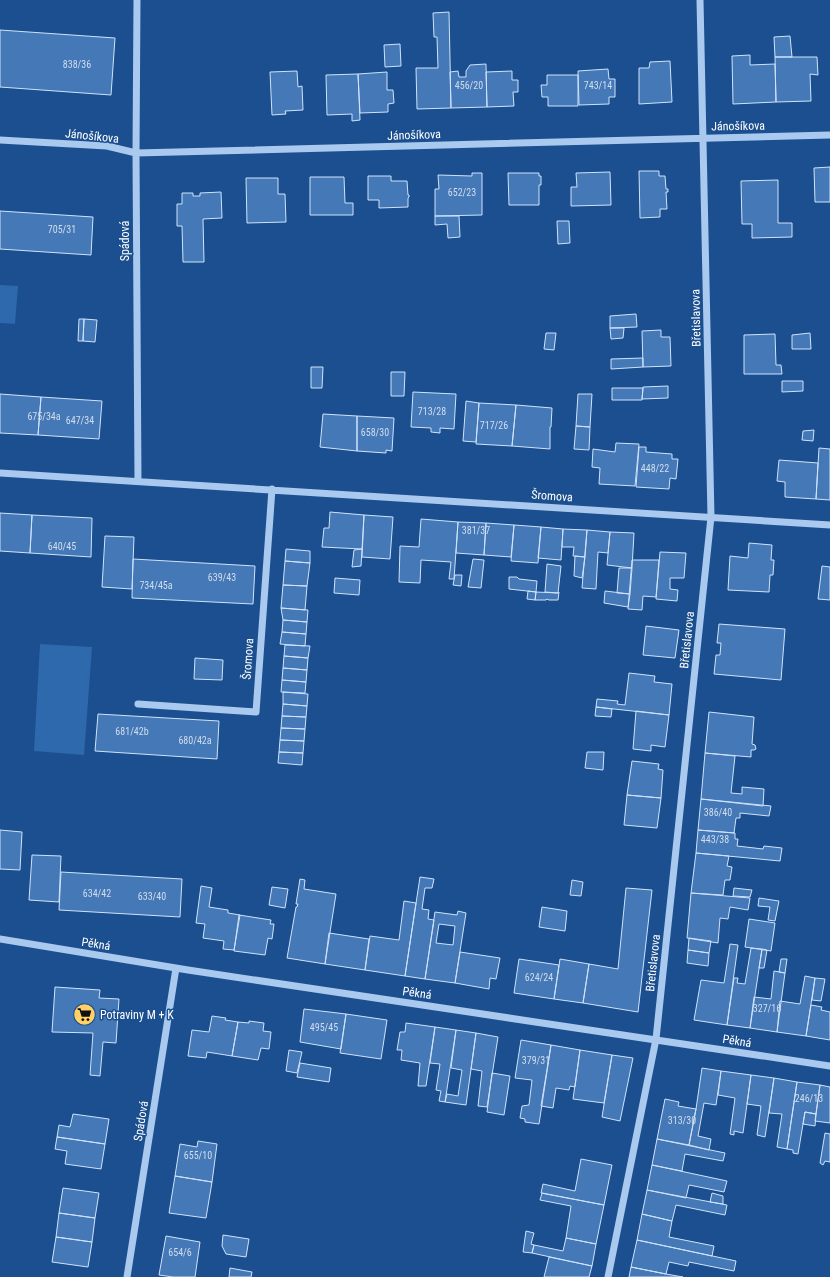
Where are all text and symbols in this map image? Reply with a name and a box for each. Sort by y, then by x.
house number: 838/36 [63,59,91,70]
house number: 456/20 [455,80,483,91]
house number: 743/14 [584,80,612,91]
street label: Jánošíkova [711,119,765,133]
street label: Jánošíkova [65,126,120,146]
street label: Jánošíkova [387,127,441,143]
house number: 652/23 [448,187,476,198]
street label: Spádová [118,220,132,261]
house number: 705/31 [48,224,76,235]
street label: Břetislavova [688,289,704,347]
house number: 713/28 [418,406,446,417]
house number: 675/34a [27,411,61,422]
house number: 647/34 [66,415,94,426]
house number: 717/26 [480,420,508,431]
house number: 658/30 [361,427,389,438]
house number: 448/22 [641,463,669,474]
street label: Šromova [531,487,574,504]
house number: 381/37 [462,525,490,536]
house number: 640/45 [48,541,76,552]
house number: 639/43 [208,572,236,583]
house number: 734/45a [139,580,173,591]
street label: Břetislavova [677,610,697,669]
street label: Šromova [239,637,256,680]
house number: 681/42b [115,726,149,737]
house number: 680/42a [178,735,212,746]
house number: 386/40 [704,807,732,818]
house number: 443/38 [701,834,729,845]
house number: 634/42 [83,888,111,899]
house number: 633/40 [138,891,166,902]
street label: Břetislavova [643,933,663,992]
street label: Pěkná [80,935,112,953]
house number: 624/24 [525,972,553,983]
street label: Pěkná [402,984,433,1002]
supermarket icon: Potraviny M + K [72,1002,98,1028]
house number: 327/16 [753,1003,781,1014]
place label: Potraviny M + K [100,1008,174,1022]
house number: 495/45 [310,1022,338,1033]
street label: Pěkná [721,1032,753,1050]
house number: 379/31 [522,1055,550,1066]
house number: 246/13 [795,1093,823,1104]
street label: Spádová [131,1100,151,1142]
house number: 313/30 [668,1115,696,1126]
house number: 655/10 [184,1150,212,1161]
house number: 654/6 [168,1247,192,1258]

